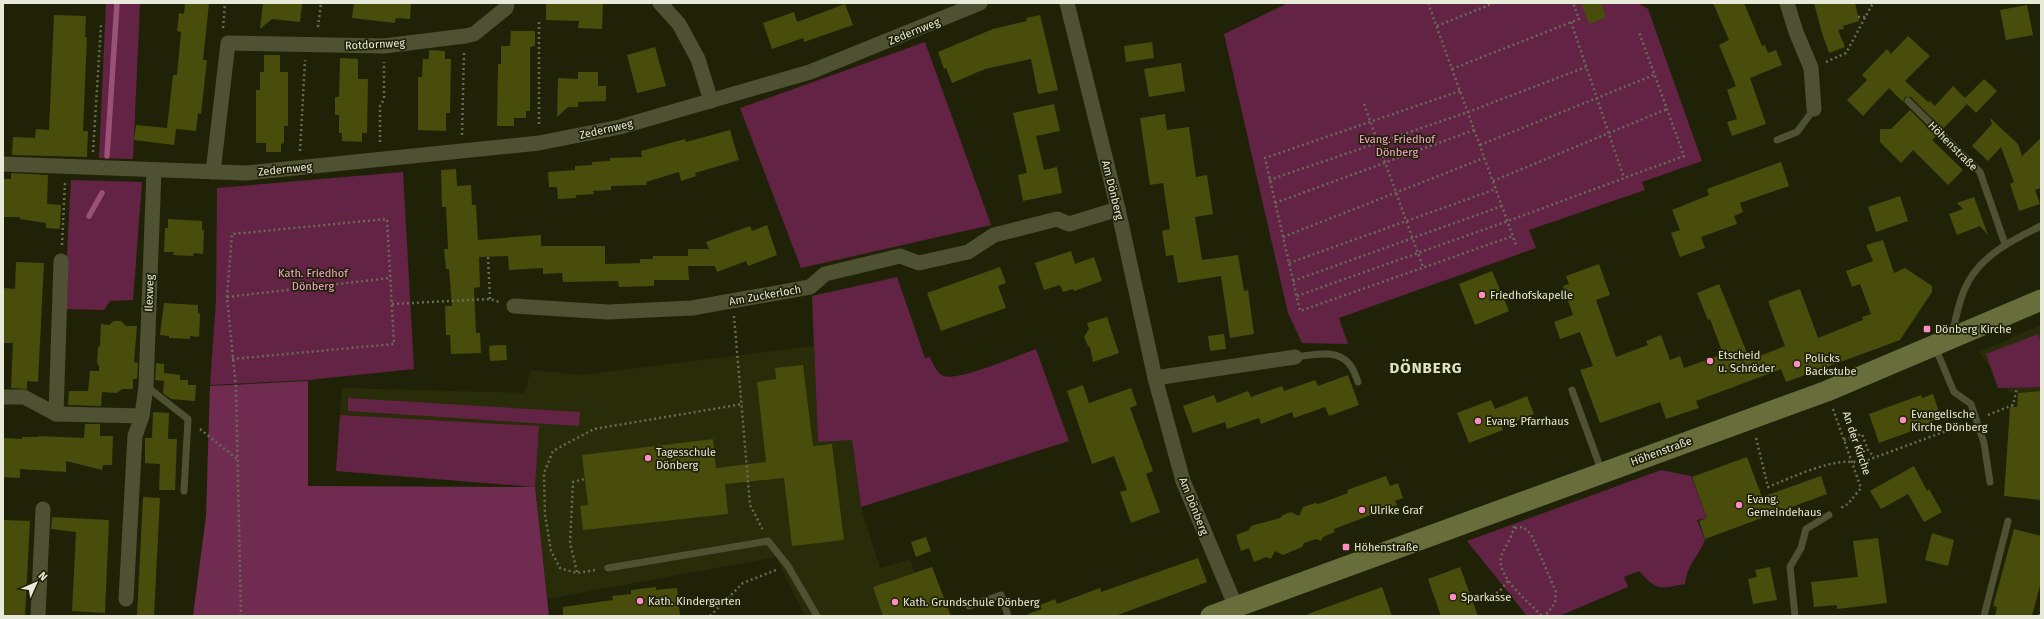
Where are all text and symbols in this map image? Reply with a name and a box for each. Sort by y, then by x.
street label: Zedernweg [887,15,942,48]
street label: Rotdornweg [345,36,406,53]
street label: Zedernweg [578,117,634,142]
street label: Höhenstraße [1925,119,1980,174]
park label: Evang. Friedhof Dönberg [1359,133,1436,159]
street label: Am Dönberg [1099,159,1126,222]
street label: Zedernweg [257,160,313,179]
park label: Kath. Friedhof Dönberg [278,267,349,293]
street label: Ilexweg [142,274,157,312]
street label: Am Zuckerloch [728,283,802,308]
place label: Friedhofskapelle [1490,289,1573,302]
marker: Friedhofskapelle [1477,290,1487,300]
place label: Dönberg Kirche [1935,323,2011,336]
marker: Dönberg Kirche [1922,324,1932,334]
place label: Etscheid u. Schröder [1718,349,1776,375]
place label: Policks Backstube [1805,352,1857,378]
marker: Etscheid u. Schröder [1705,356,1715,366]
district label: DÖNBERG [1390,359,1462,377]
marker: Policks Backstube [1792,359,1802,369]
place label: Evangelische Kirche Dönberg [1911,408,1988,434]
street label: An der Kirche [1840,410,1874,477]
place label: Evang. Pfarrhaus [1486,415,1569,428]
marker: Evangelische Kirche Dönberg [1898,415,1908,425]
marker: Evang. Pfarrhaus [1473,416,1483,426]
street label: Höhenstraße [1629,434,1694,469]
place label: Tagesschule Dönberg [656,446,716,472]
marker: Tagesschule Dönberg [643,453,653,463]
street label: Am Dönberg [1176,476,1211,537]
place label: Evang. Gemeindehaus [1747,493,1821,519]
marker: Evang. Gemeindehaus [1734,500,1744,510]
place label: Ulrike Graf [1370,504,1424,517]
marker: Ulrike Graf [1357,505,1367,515]
place label: Höhenstraße [1354,541,1418,554]
marker: Höhenstraße [1341,542,1351,552]
north arrow [16,563,56,603]
text: N [36,569,50,583]
place label: Sparkasse [1461,591,1511,604]
marker: Sparkasse [1448,592,1458,602]
place label: Kath. Kindergarten [648,595,741,608]
marker: Kath. Kindergarten [635,596,645,606]
place label: Kath. Grundschule Dönberg [903,596,1040,609]
marker: Kath. Grundschule Dönberg [890,597,900,607]

